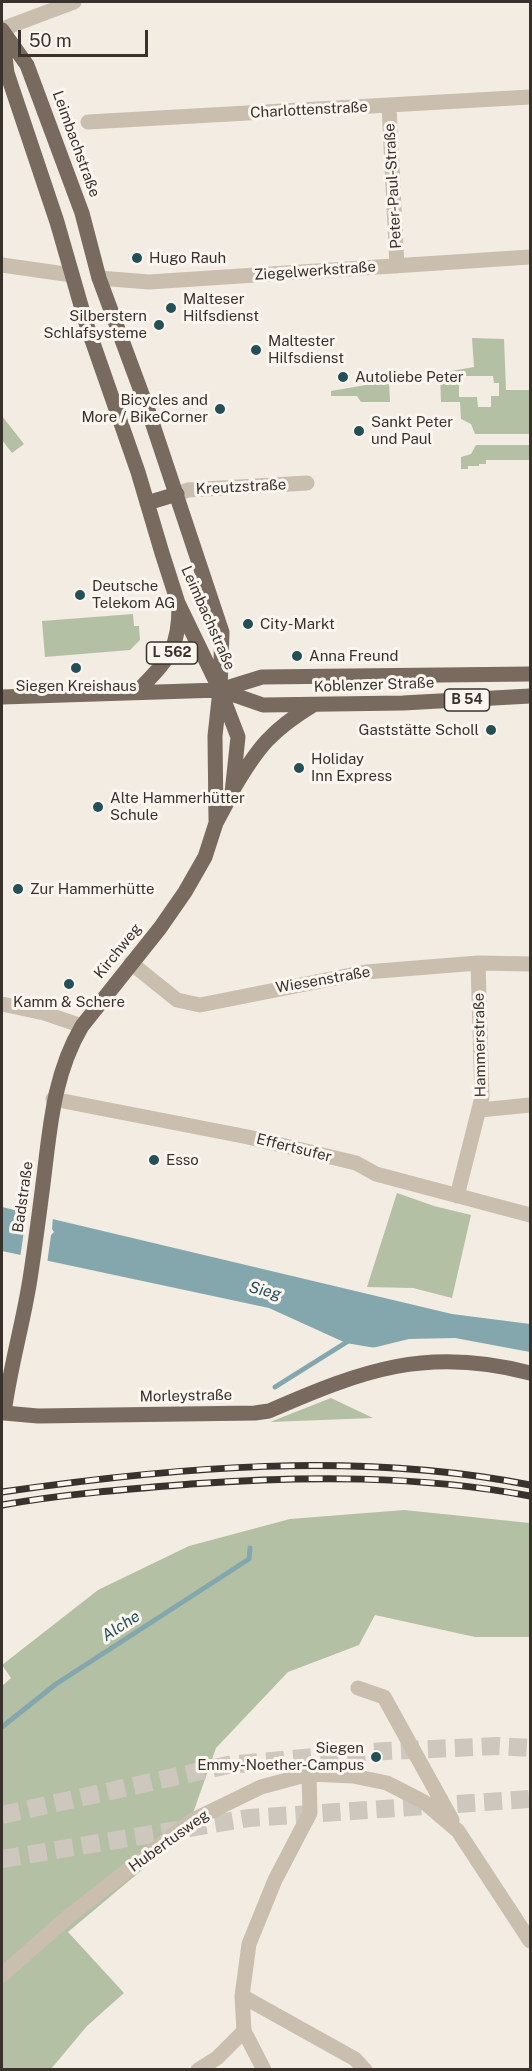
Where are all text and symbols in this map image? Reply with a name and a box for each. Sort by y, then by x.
scale bar [21,18,152,56]
text: 50 m [29,30,72,51]
street label: Leimbachstraße [48,88,104,200]
street label: Charlottenstraße [250,98,368,122]
street label: Peter-Paul-Straße [381,123,405,249]
place label: Hugo Rauh [149,249,226,267]
marker: Hugo Rauh [130,251,144,265]
street label: Ziegelwerkstraße [254,258,376,284]
place label: Malteser Hilfsdienst [183,290,259,325]
marker: Malteser Hilfsdienst [164,301,178,315]
place label: Silberstern Schlafsysteme [43,307,147,342]
marker: Silberstern Schlafsysteme [152,318,166,332]
place label: Maltester Hilfsdienst [268,332,344,367]
marker: Maltester Hilfsdienst [249,343,263,357]
place label: Autoliebe Peter [355,368,464,386]
marker: Autoliebe Peter [336,370,350,384]
place label: Bicycles and More / BikeCorner [81,391,208,426]
marker: Bicycles and More / BikeCorner [213,402,227,416]
place label: Sankt Peter und Paul [371,413,453,448]
marker: Sankt Peter und Paul [352,424,366,438]
street label: Kreutzstraße [195,476,287,498]
street label: Leimbachstraße [177,563,239,673]
place label: Deutsche Telekom AG [92,577,175,612]
marker: Deutsche Telekom AG [73,588,87,602]
place label: City-Markt [260,615,335,633]
marker: City-Markt [241,617,255,631]
road number: L 562 [146,642,198,664]
place label: Anna Freund [309,647,398,665]
marker: Anna Freund [290,649,304,663]
marker: Siegen Kreishaus [69,661,83,675]
street label: Koblenzer Straße [313,674,435,696]
place label: Siegen Kreishaus [15,677,137,695]
road number: B 54 [444,689,490,711]
place label: Gaststätte Scholl [358,721,479,739]
marker: Gaststätte Scholl [484,723,498,737]
place label: Holiday Inn Express [311,750,392,785]
marker: Holiday Inn Express [292,761,306,775]
place label: Alte Hammerhütter Schule [110,789,245,824]
marker: Alte Hammerhütter Schule [91,800,105,814]
place label: Zur Hammerhütte [30,880,154,898]
marker: Zur Hammerhütte [11,882,25,896]
street label: Kirchweg [90,920,146,982]
street label: Wiesenstraße [274,963,372,997]
marker: Kamm & Schere [62,977,76,991]
place label: Kamm & Schere [13,993,125,1011]
street label: Hammerstraße [470,993,490,1097]
street label: Effertsufer [254,1130,334,1166]
place label: Esso [166,1151,199,1169]
marker: Esso [147,1153,161,1167]
street label: Badstraße [9,1160,37,1234]
water label: Sieg [247,1278,283,1304]
street label: Morleystraße [140,1386,232,1406]
water label: Alche [98,1607,144,1645]
place label: Siegen Emmy-Noether-Campus [197,1739,364,1774]
marker: Siegen Emmy-Noether-Campus [369,1750,383,1764]
street label: Hubertusweg [125,1806,213,1876]

